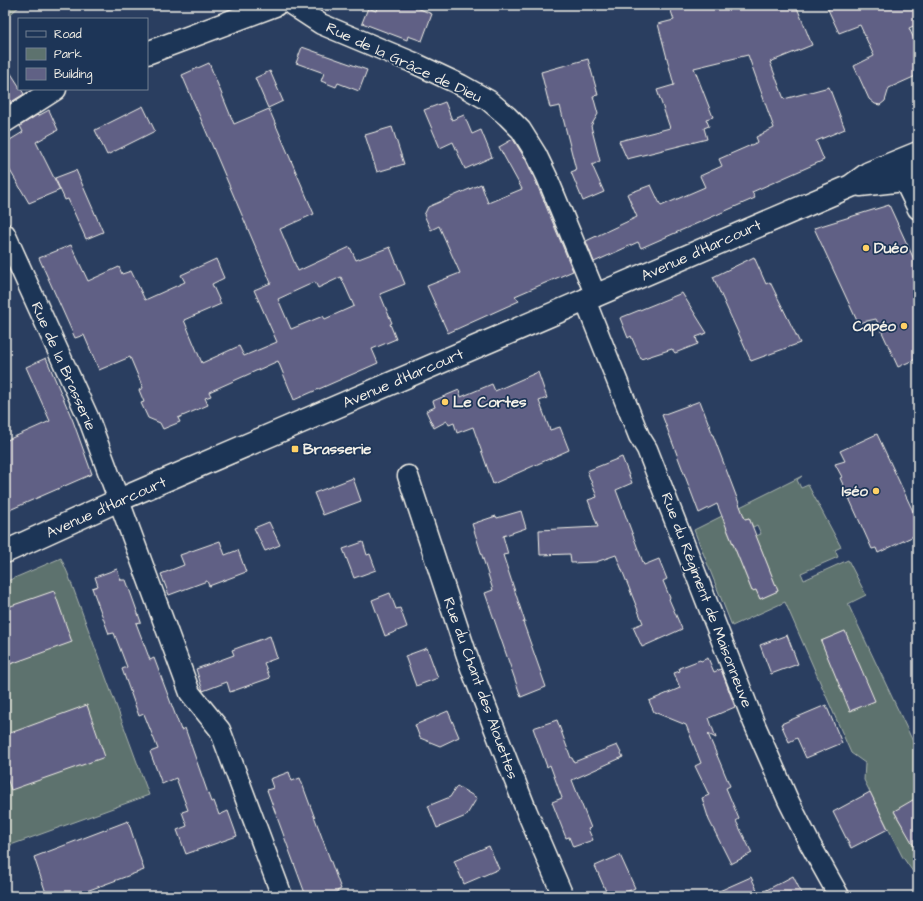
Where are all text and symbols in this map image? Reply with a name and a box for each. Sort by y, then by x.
street label: Rue de la Grâce de Dieu [322,17,485,108]
legend [18,18,148,90]
text: Road [54,26,82,43]
text: Park [54,46,82,63]
text: Building [54,66,92,84]
street label: Avenue d'Harcourt [638,214,765,286]
place label: Duéo [874,238,908,259]
marker: Duéo [861,243,871,253]
street label: Rue de la Brasserie [26,299,101,434]
place label: Capéo [853,316,897,337]
marker: Capéo [899,321,909,331]
street label: Avenue d'Harcourt [339,343,467,413]
place label: Le Cortes [453,392,527,413]
marker: Le Cortes [440,397,450,407]
place label: Brasserie [303,439,371,460]
marker: Brasserie [290,444,300,454]
street label: Avenue d'Harcourt [43,471,170,543]
place label: Iséo [842,481,869,502]
marker: Iséo [871,486,881,496]
street label: Rue du Régiment de Maisonneuve [655,490,757,711]
street label: Rue du Chant des Alouettes [438,594,523,783]

